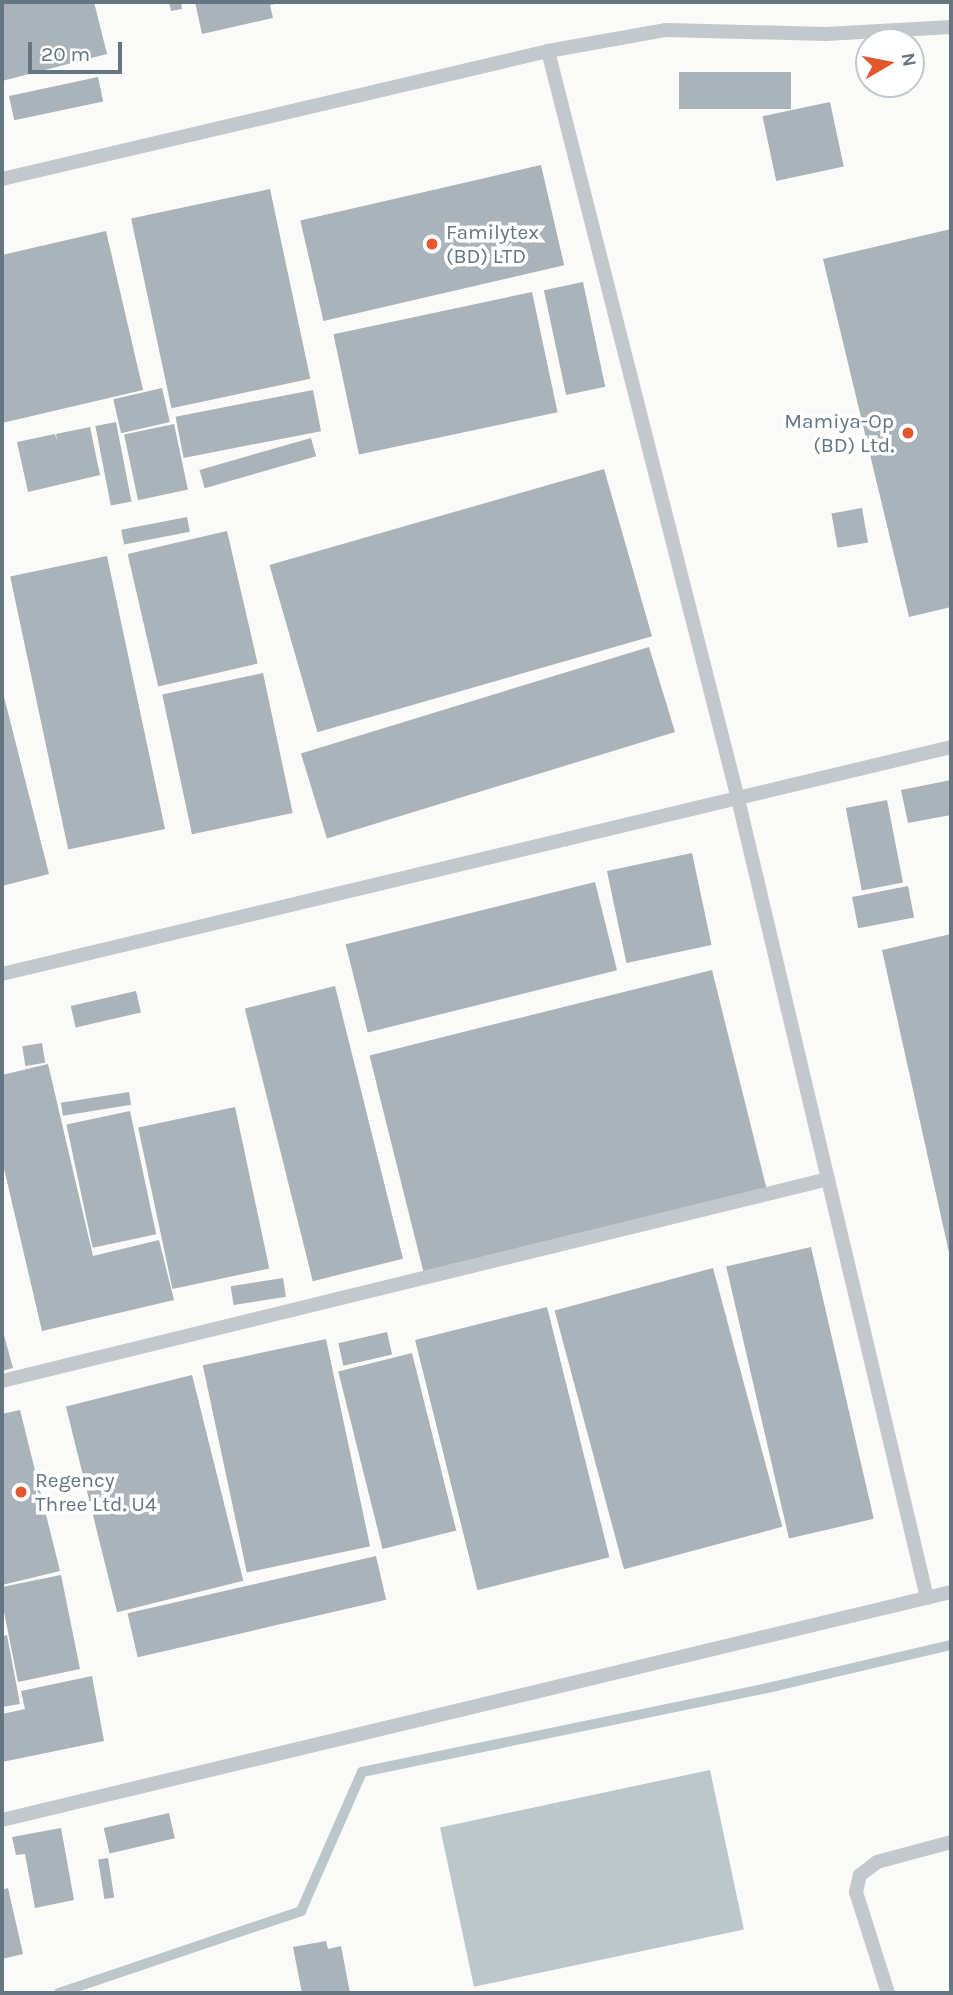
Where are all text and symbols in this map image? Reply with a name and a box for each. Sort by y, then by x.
scale bar [32,28,126,72]
north arrow [855,28,925,98]
text: 20 m [41,42,90,66]
text: N [897,51,921,68]
place label: Familytex (BD) LTD [446,219,539,269]
marker: Familytex (BD) LTD [424,236,440,252]
place label: Mamiya-Op (BD) Ltd. [784,408,894,458]
marker: Mamiya-Op (BD) Ltd. [900,425,916,441]
place label: Regency Three Ltd. U4 [35,1467,157,1517]
marker: Regency Three Ltd. U4 [13,1484,29,1500]

